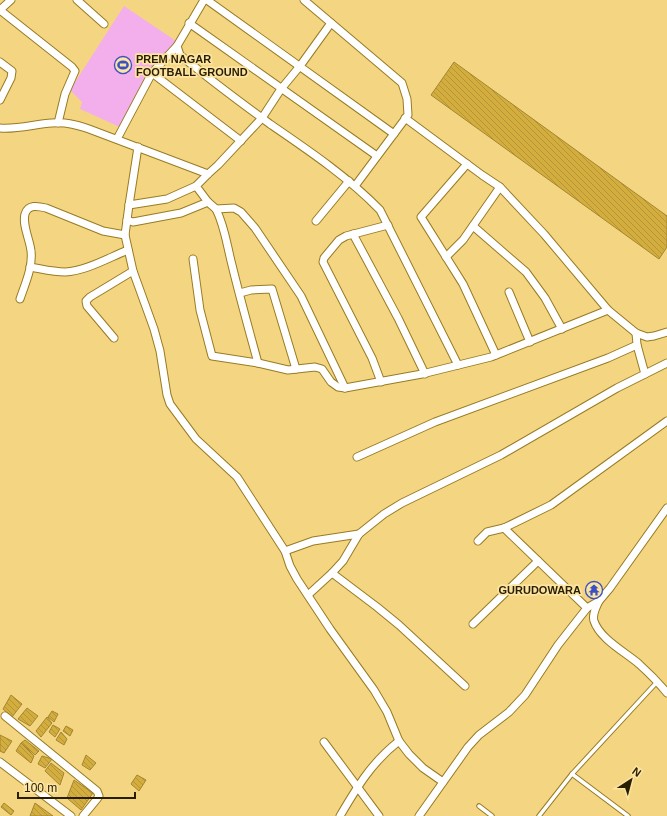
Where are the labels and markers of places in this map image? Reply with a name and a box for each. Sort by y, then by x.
place label: PREM NAGAR FOOTBALL GROUND [136,53,248,78]
sports icon: PREM NAGAR FOOTBALL GROUND [113,55,133,75]
temple icon: GURUDOWARA [584,580,604,600]
place label: GURUDOWARA [499,584,581,596]

